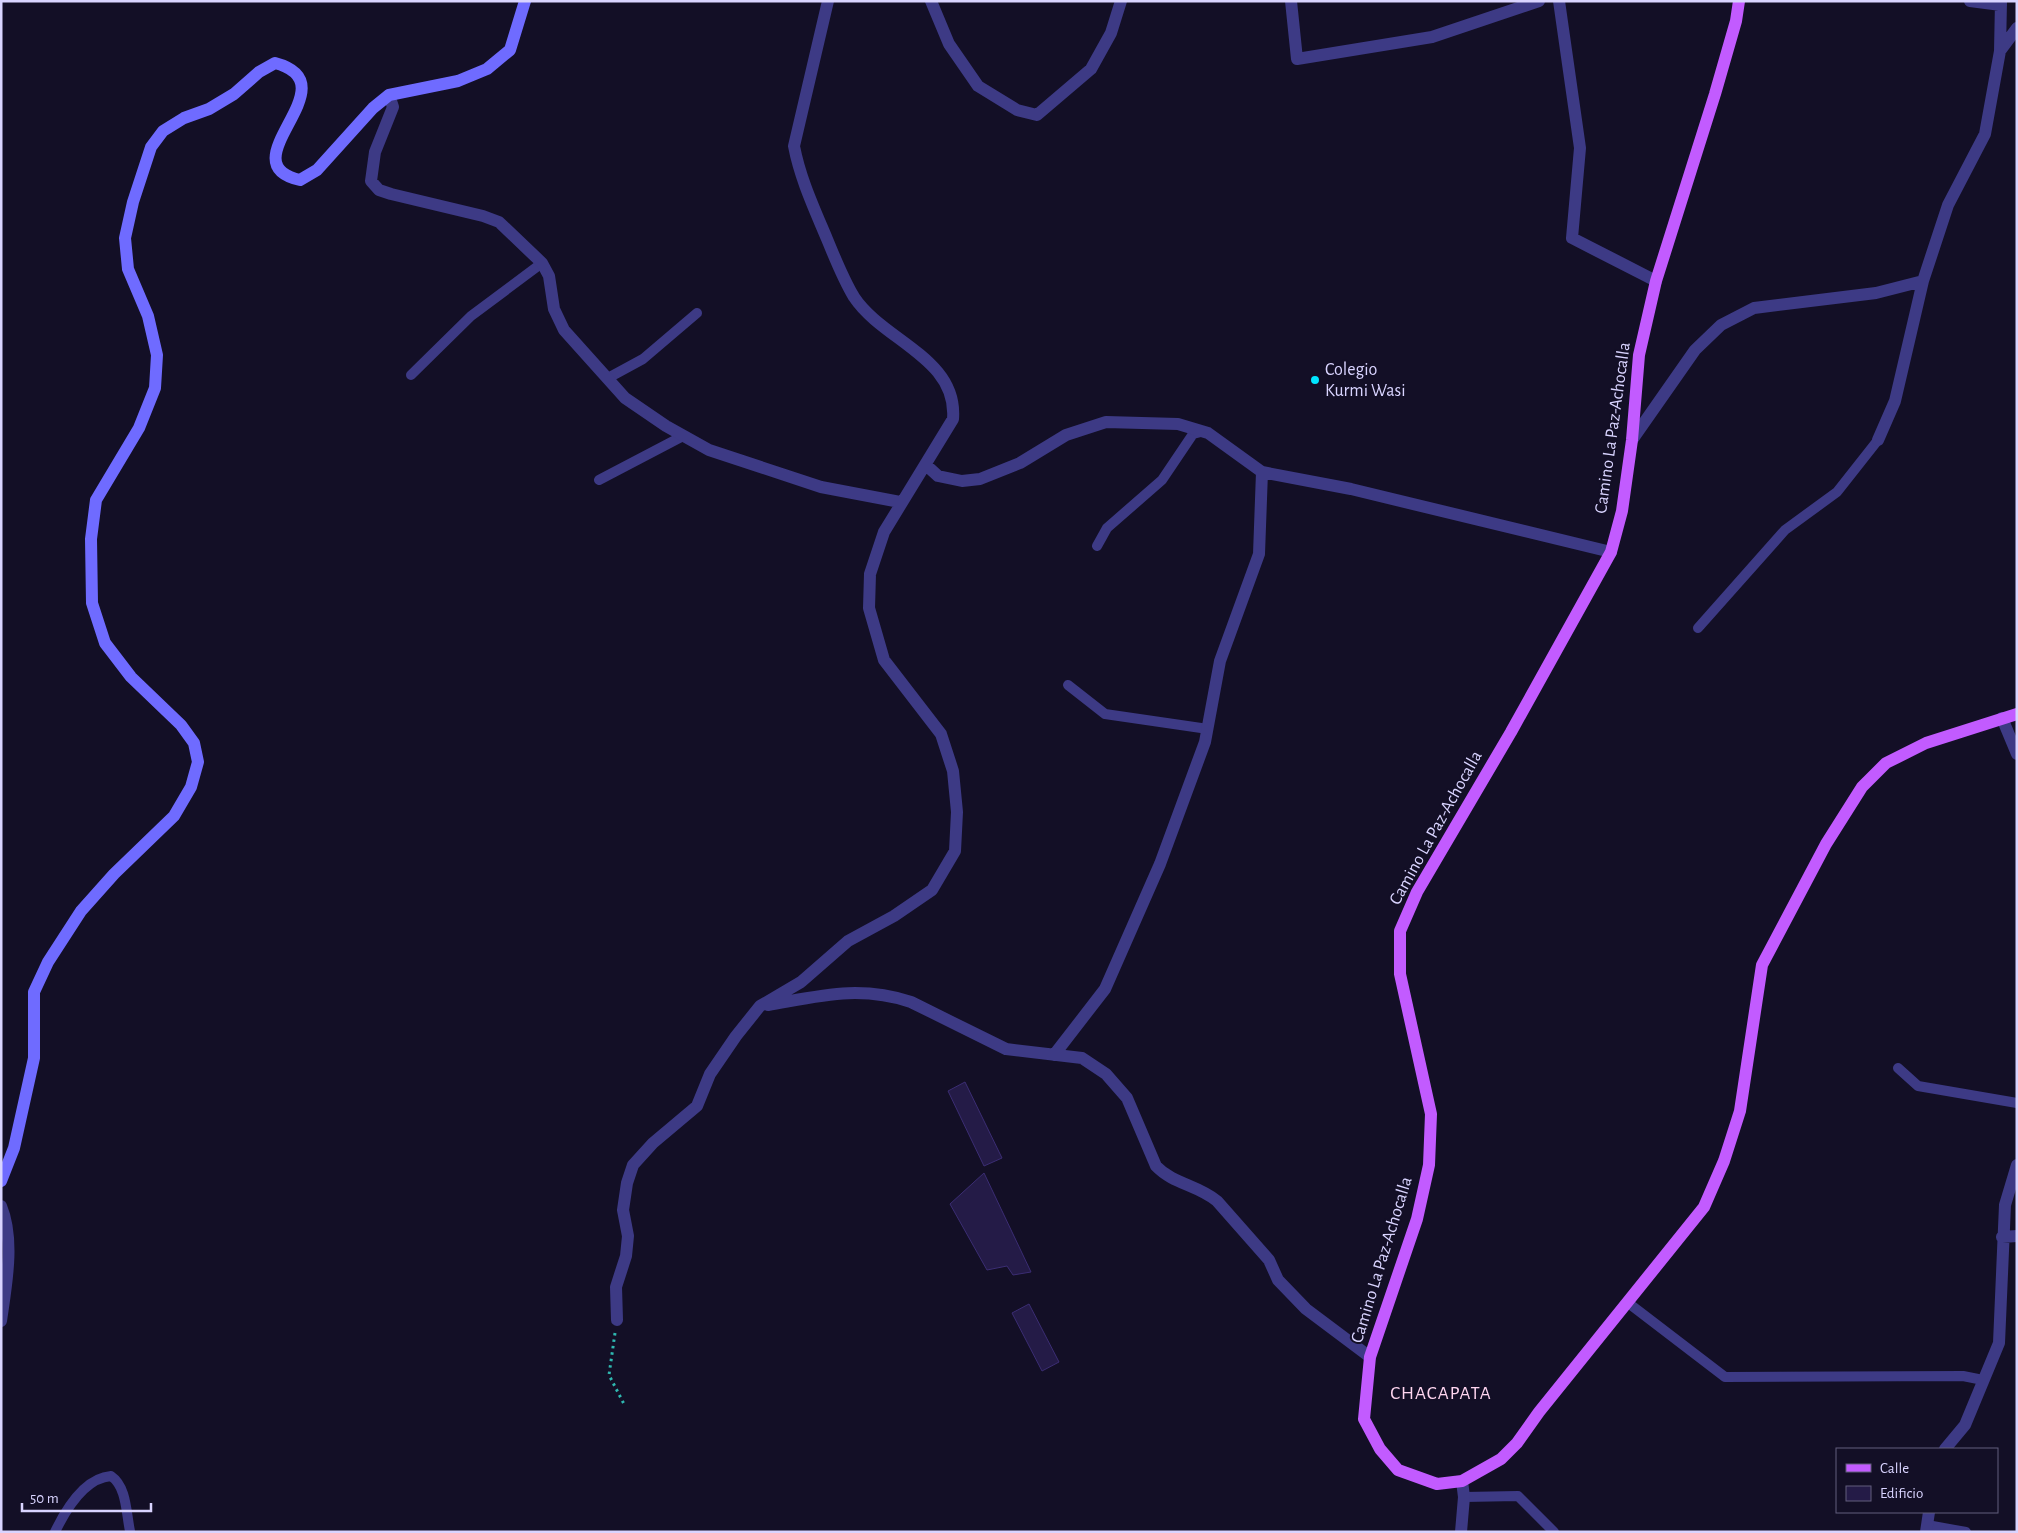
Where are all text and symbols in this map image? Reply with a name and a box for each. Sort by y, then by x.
street label: Camino La Paz-Achocalla [1592,341,1634,515]
place label: Colegio Kurmi Wasi [1325,361,1406,400]
marker: Colegio Kurmi Wasi [1309,374,1321,386]
street label: Camino La Paz-Achocalla [1386,748,1486,908]
street label: Camino La Paz-Achocalla [1348,1175,1416,1345]
district label: CHACAPATA [1390,1384,1492,1403]
legend [1836,1448,1998,1513]
text: Calle [1880,1461,1909,1476]
scale bar [22,1480,151,1512]
text: Edificio [1880,1486,1923,1501]
text: 50 m [30,1491,59,1506]

